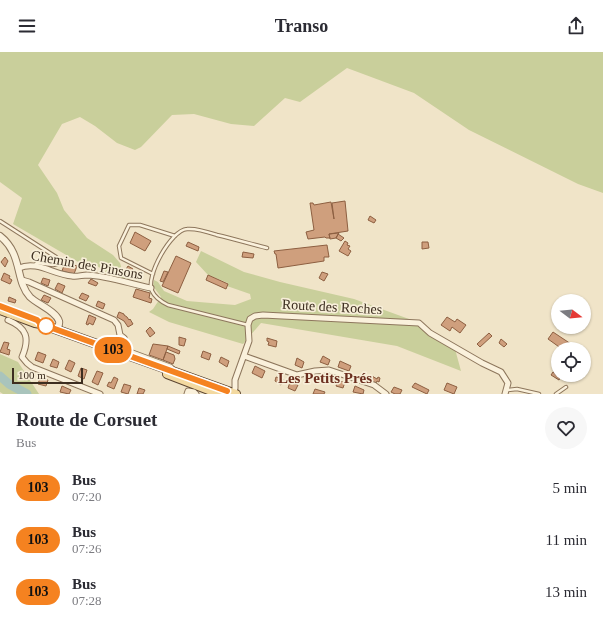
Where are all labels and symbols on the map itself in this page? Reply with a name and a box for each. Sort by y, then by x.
street label: Chemin des Pinsons [30,248,144,282]
north arrow [551,294,591,334]
street label: Route des Roches [282,297,382,317]
unlabelled marker [37,317,55,335]
line badge: 103 [90,337,136,363]
scale bar [12,366,83,385]
district label: Les Petits Prés [278,370,372,386]

